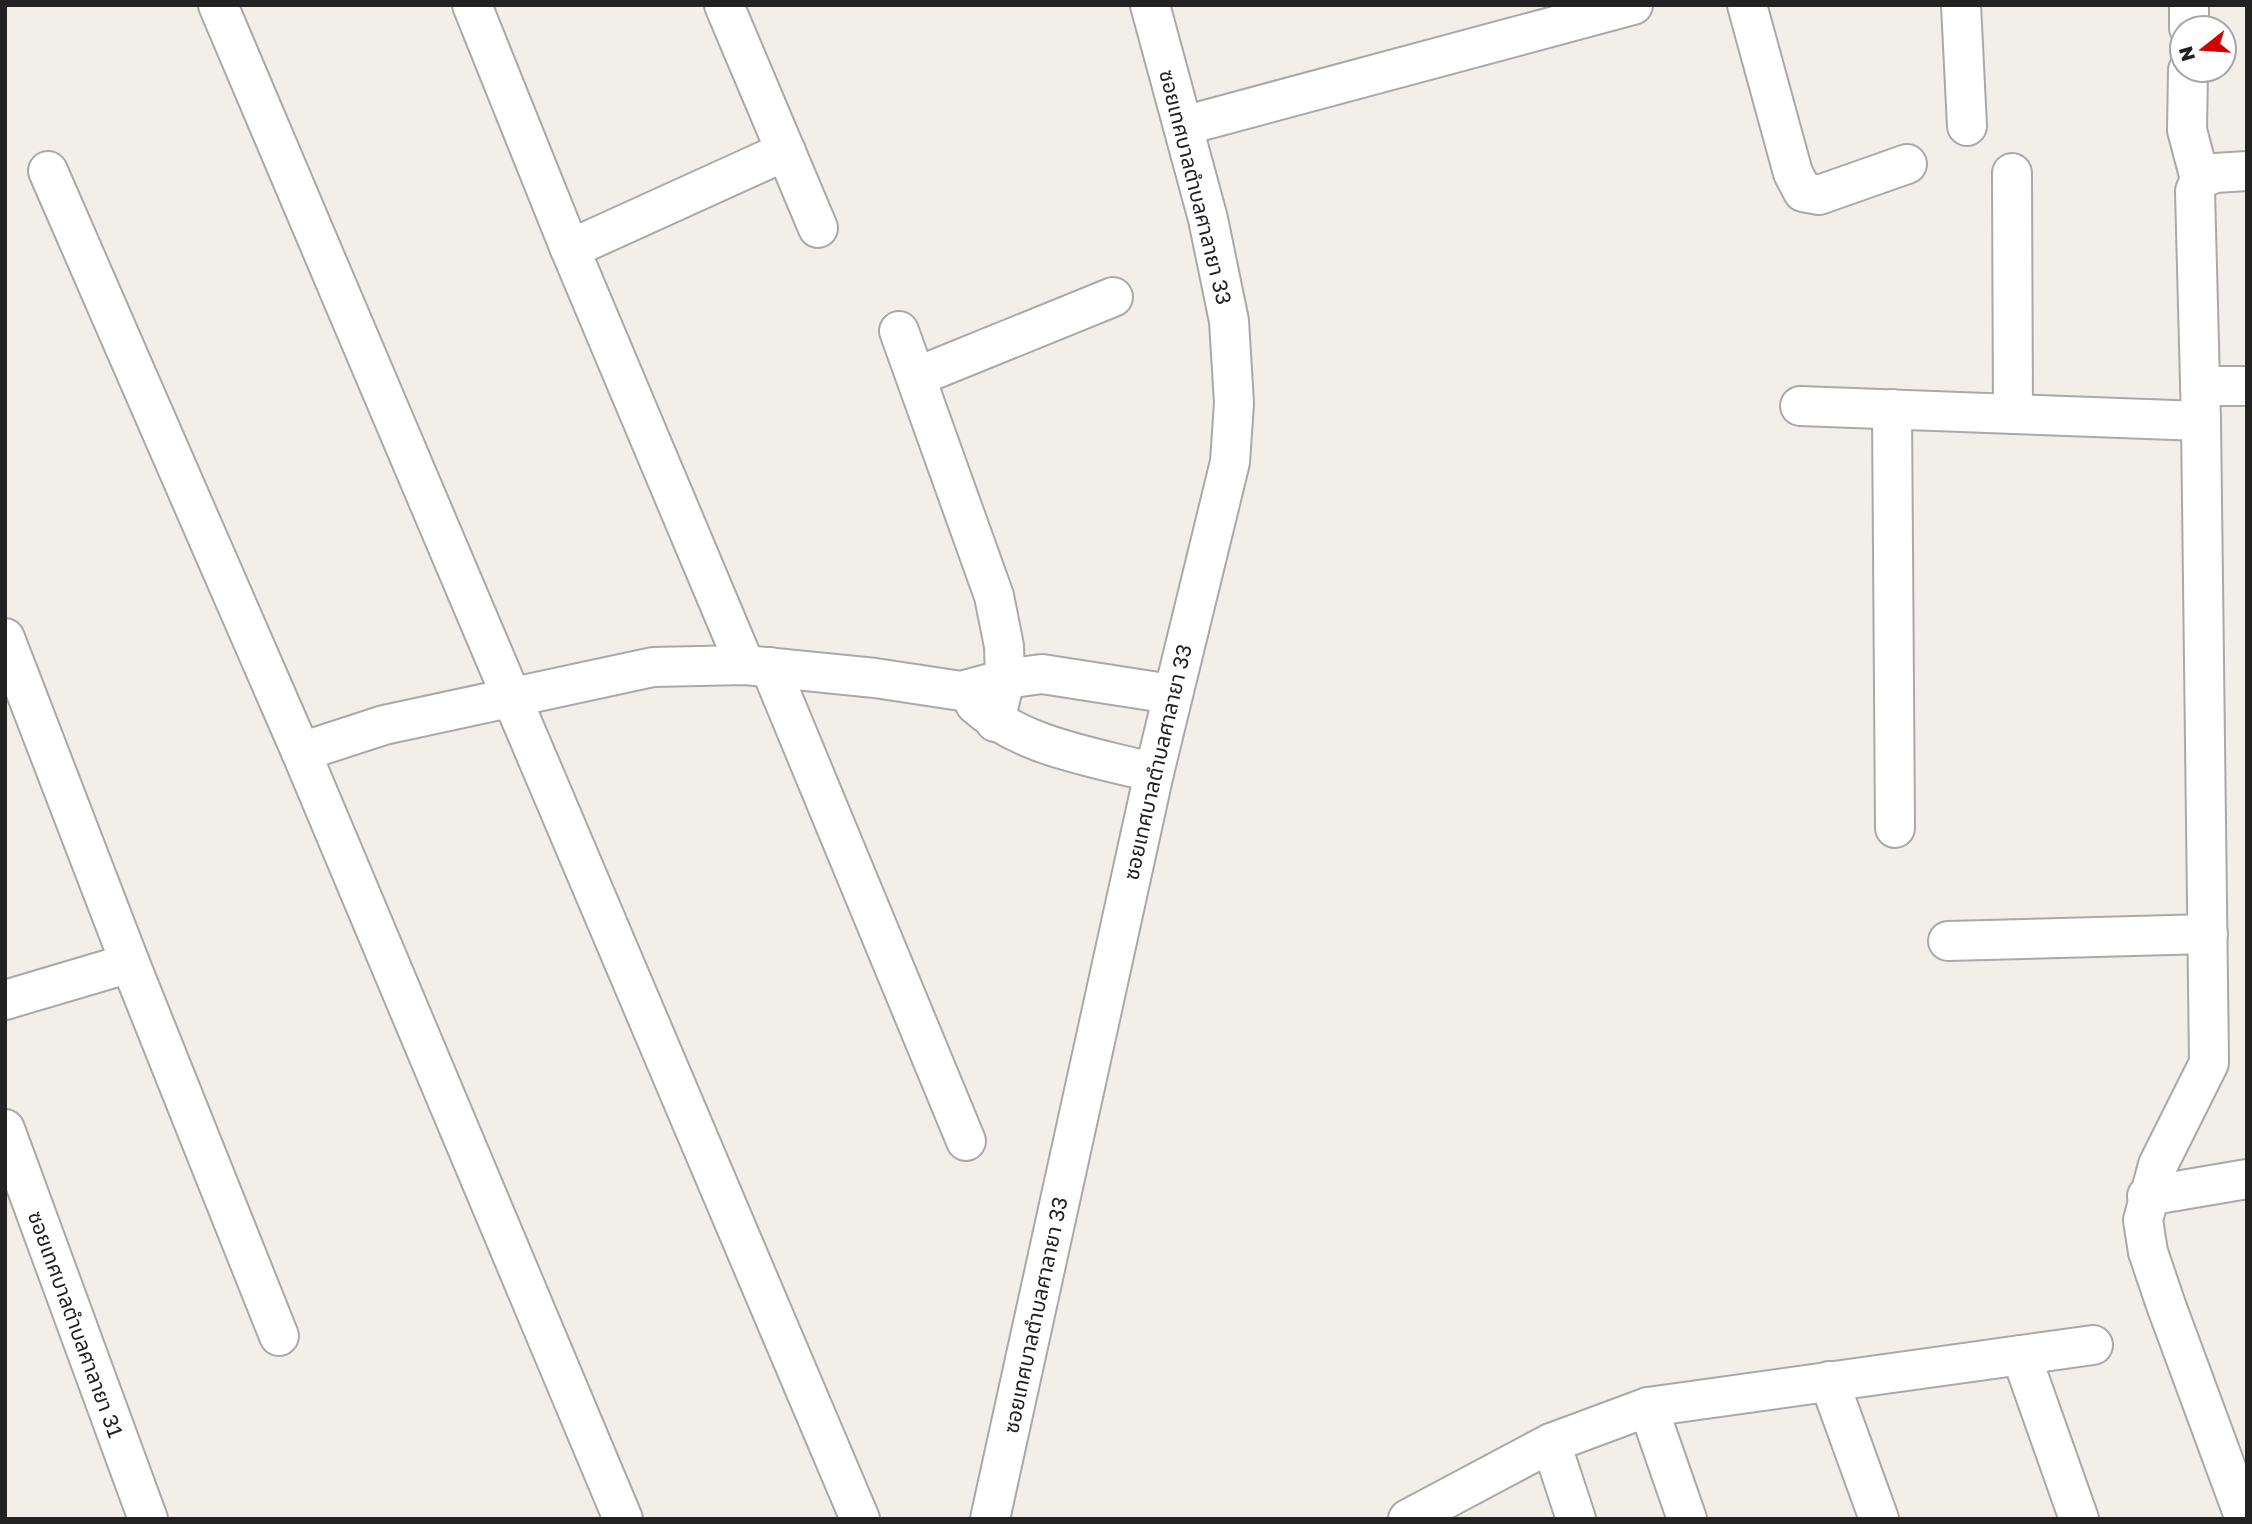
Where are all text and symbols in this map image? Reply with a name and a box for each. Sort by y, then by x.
north arrow [2168,14,2238,84]
text: N [2173,44,2199,64]
street label: ซอยเทศบาลตำบลศาลายา 33 [1154,67,1238,307]
street label: ซอยเทศบาลตำบลศาลายา 33 [1117,642,1197,882]
street label: ซอยเทศบาลตำบลศาลายา 33 [997,1194,1073,1436]
street label: ซอยเทศบาลตำบลศาลายา 31 [23,1207,129,1441]

